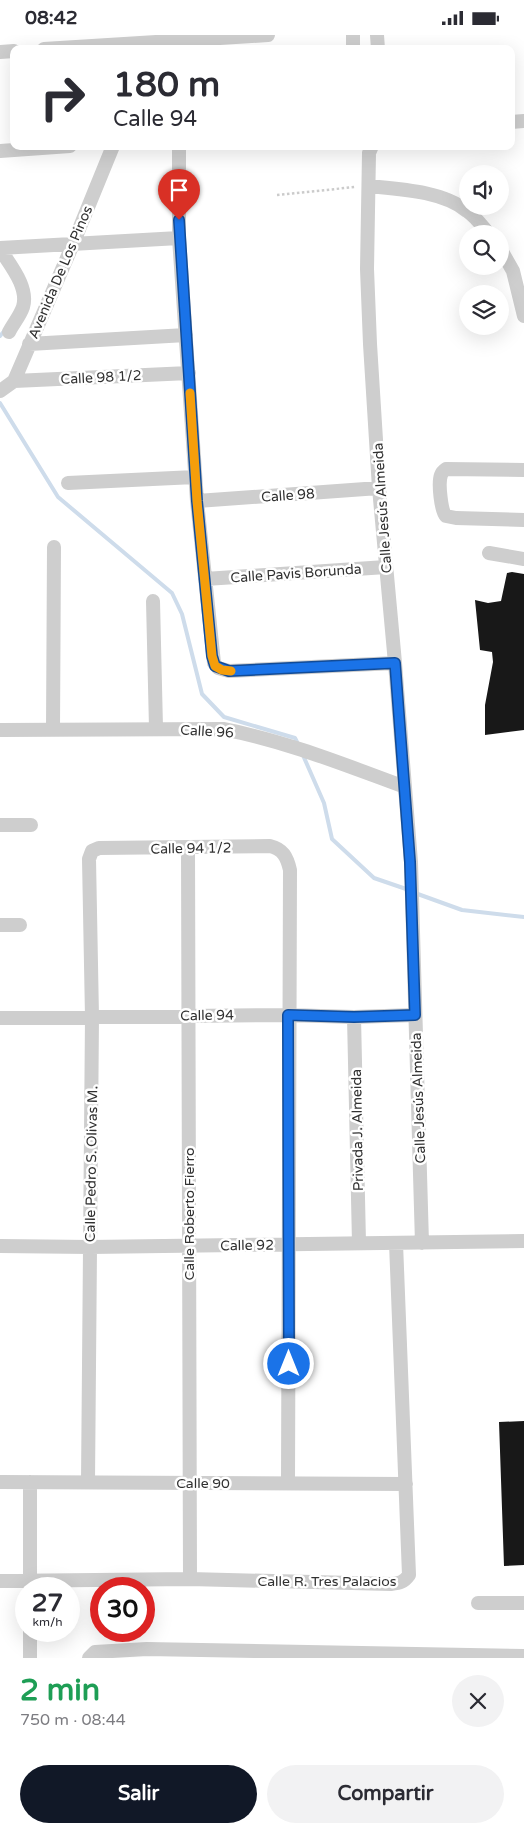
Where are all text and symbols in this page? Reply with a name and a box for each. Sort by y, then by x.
text: 08:42 [25,7,78,29]
text: 180 m [113,64,220,106]
icon: right [30,65,95,130]
text: Calle 94 [113,106,197,132]
map controls [459,165,509,335]
button: sound [459,165,509,215]
pin [158,169,200,220]
icon: arrive [165,176,193,204]
street label: Avenida De Los Pinos [25,203,96,341]
button: search [459,225,509,275]
button: layers [459,285,509,335]
street label: Calle 98 1/2 [60,367,142,388]
street label: Calle Jesús Almeida [369,442,396,574]
street label: Calle 98 [261,485,316,506]
street label: Calle Pavis Borunda [230,560,362,587]
street label: Calle 96 [180,722,234,741]
street label: Calle 94 1/2 [150,839,232,858]
street label: Calle 94 [180,1007,234,1024]
street label: Calle Jesús Almeida [408,1032,429,1164]
street label: Privada J. Almeida [348,1069,367,1191]
street label: Calle Pedro S. Olivas M. [82,1086,101,1242]
street label: Calle Roberto Fierro [181,1148,198,1280]
street label: Calle 92 [220,1237,274,1254]
position arrow [262,1337,314,1389]
street label: Calle 90 [176,1475,230,1492]
street label: Calle R. Tres Palacios [258,1573,397,1590]
speed limit sign: 30 [90,1577,155,1642]
text: 27 [32,1588,63,1618]
text: km/h [32,1615,63,1629]
text: 2 min [20,1672,100,1709]
button: close [452,1675,504,1727]
text: 750 m · 08:44 [20,1710,126,1730]
button: Salir [20,1765,257,1823]
button: Compartir [267,1765,504,1823]

